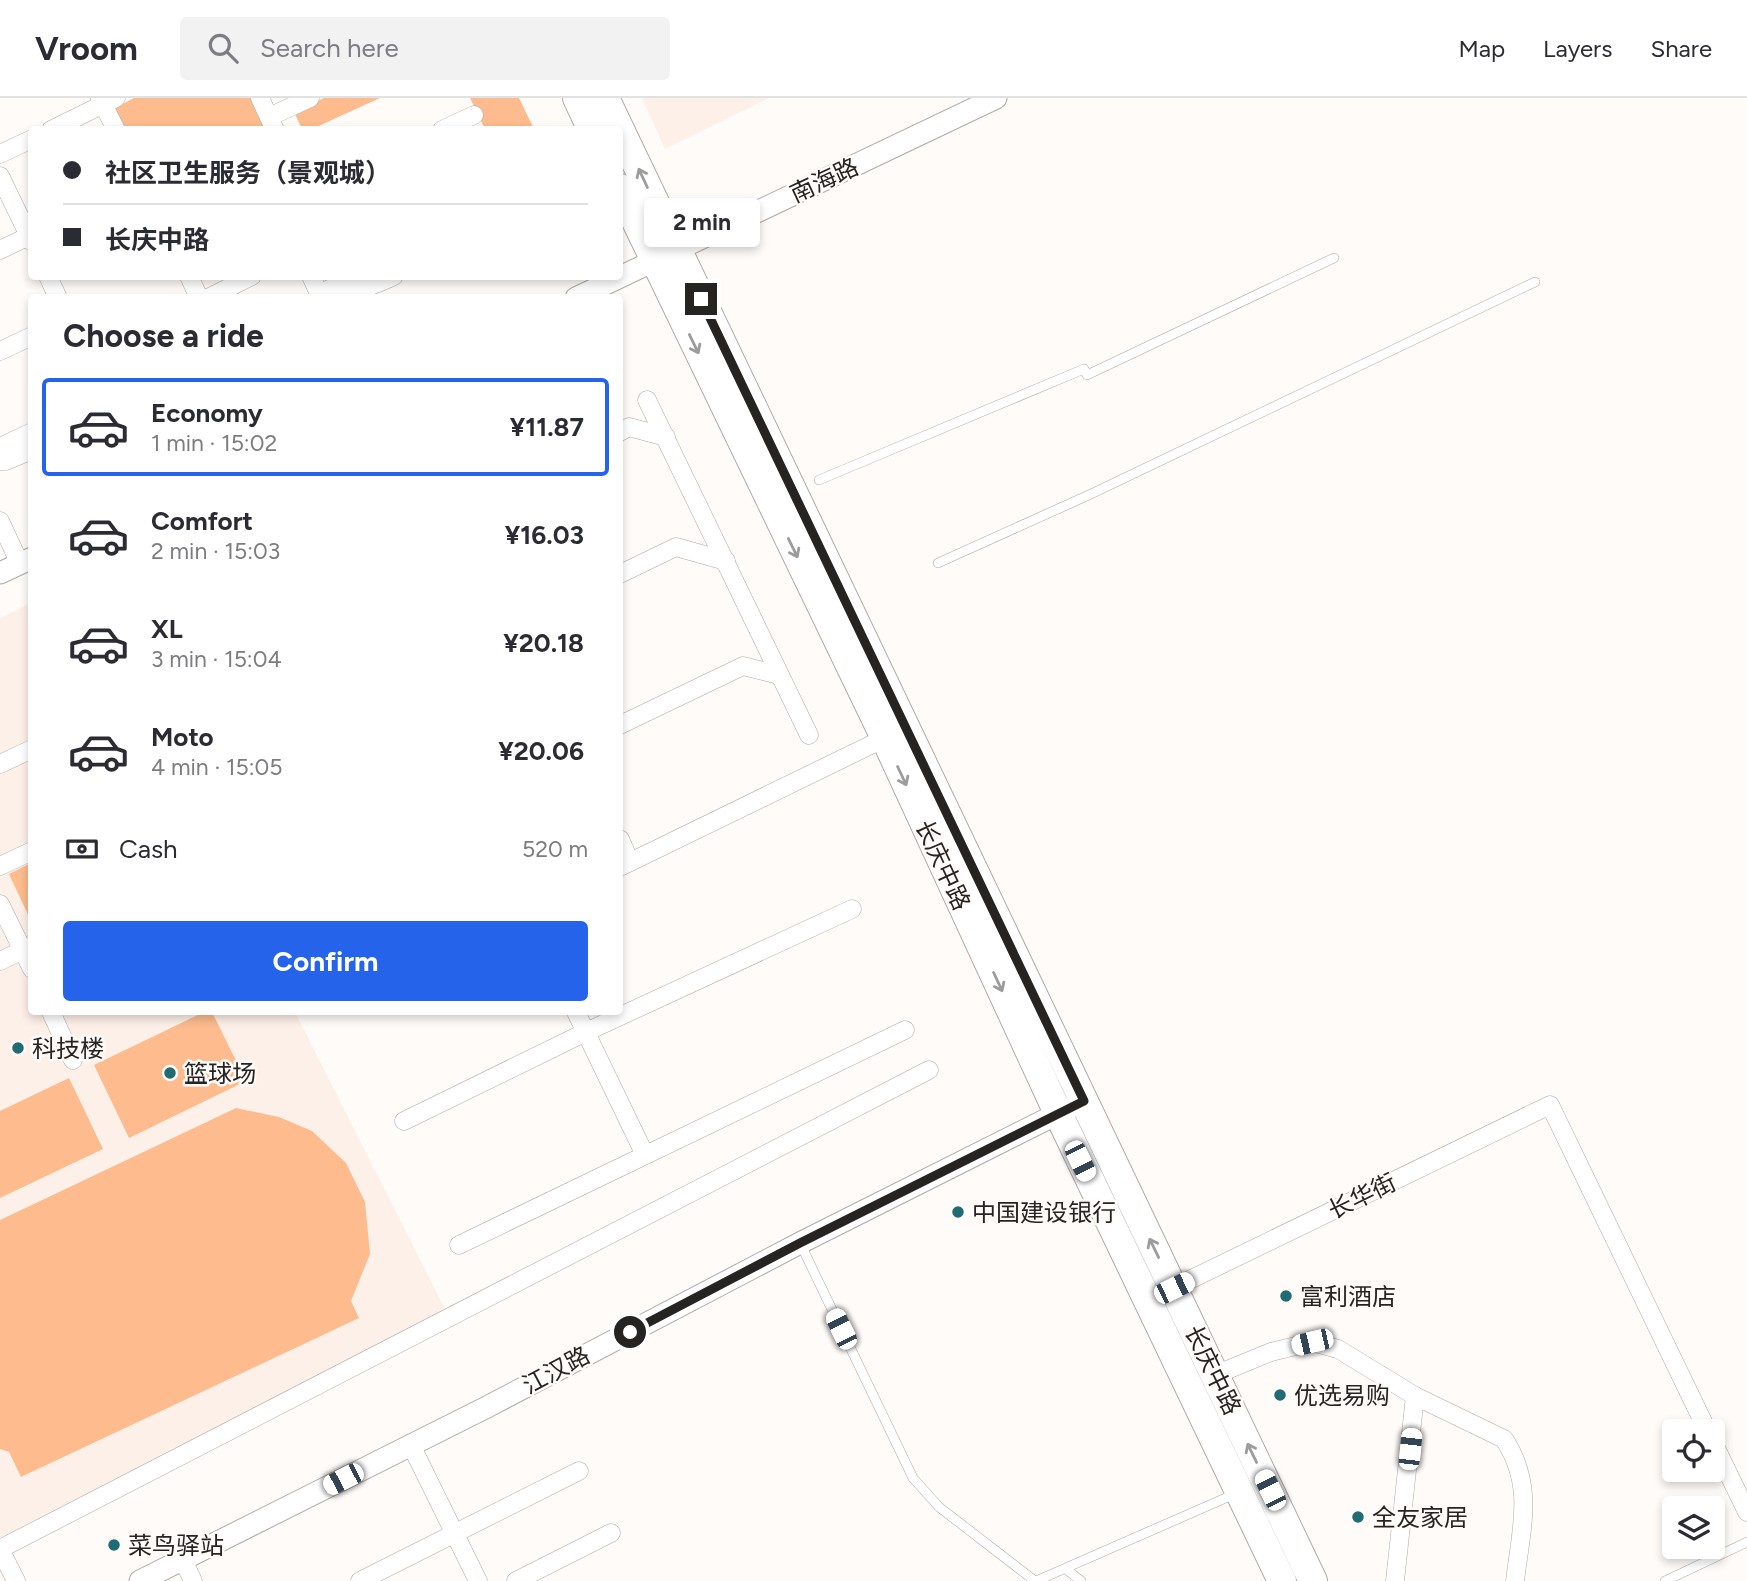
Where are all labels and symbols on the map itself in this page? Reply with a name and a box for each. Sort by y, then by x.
street label: 南海路 [785,152,863,208]
one-way arrow [636,168,649,189]
callout: 2 min [643,198,759,246]
route end [685,283,717,315]
one-way arrow [688,333,702,354]
one-way arrow [787,537,801,558]
one-way arrow [896,764,909,786]
street label: 长庆中路 [910,815,976,915]
one-way arrow [991,971,1005,992]
place label: 科技楼 [32,1034,104,1063]
marker: 科技楼 [10,1040,26,1056]
place label: 篮球场 [184,1059,256,1088]
marker: 篮球场 [162,1065,178,1081]
car [1062,1138,1099,1184]
street label: 长华街 [1323,1167,1401,1225]
place label: 中国建设银行 [972,1198,1116,1227]
marker: 中国建设银行 [950,1204,966,1220]
one-way arrow [1147,1238,1160,1259]
car [1151,1269,1198,1307]
place label: 富利酒店 [1300,1282,1396,1311]
marker: 富利酒店 [1278,1288,1294,1304]
car [823,1306,860,1352]
route start [614,1316,646,1348]
street label: 长庆中路 [1179,1321,1247,1419]
car [1290,1327,1335,1357]
street label: 江汉路 [517,1340,595,1400]
place label: 优选易购 [1294,1381,1390,1410]
marker: 优选易购 [1272,1387,1288,1403]
car [1398,1427,1423,1471]
one-way arrow [1245,1443,1258,1464]
car [320,1460,367,1498]
car [1252,1467,1289,1513]
place label: 全友家居 [1372,1503,1468,1532]
marker: 全友家居 [1350,1509,1366,1525]
place label: 菜鸟驿站 [128,1531,224,1560]
marker: 菜鸟驿站 [106,1537,122,1553]

